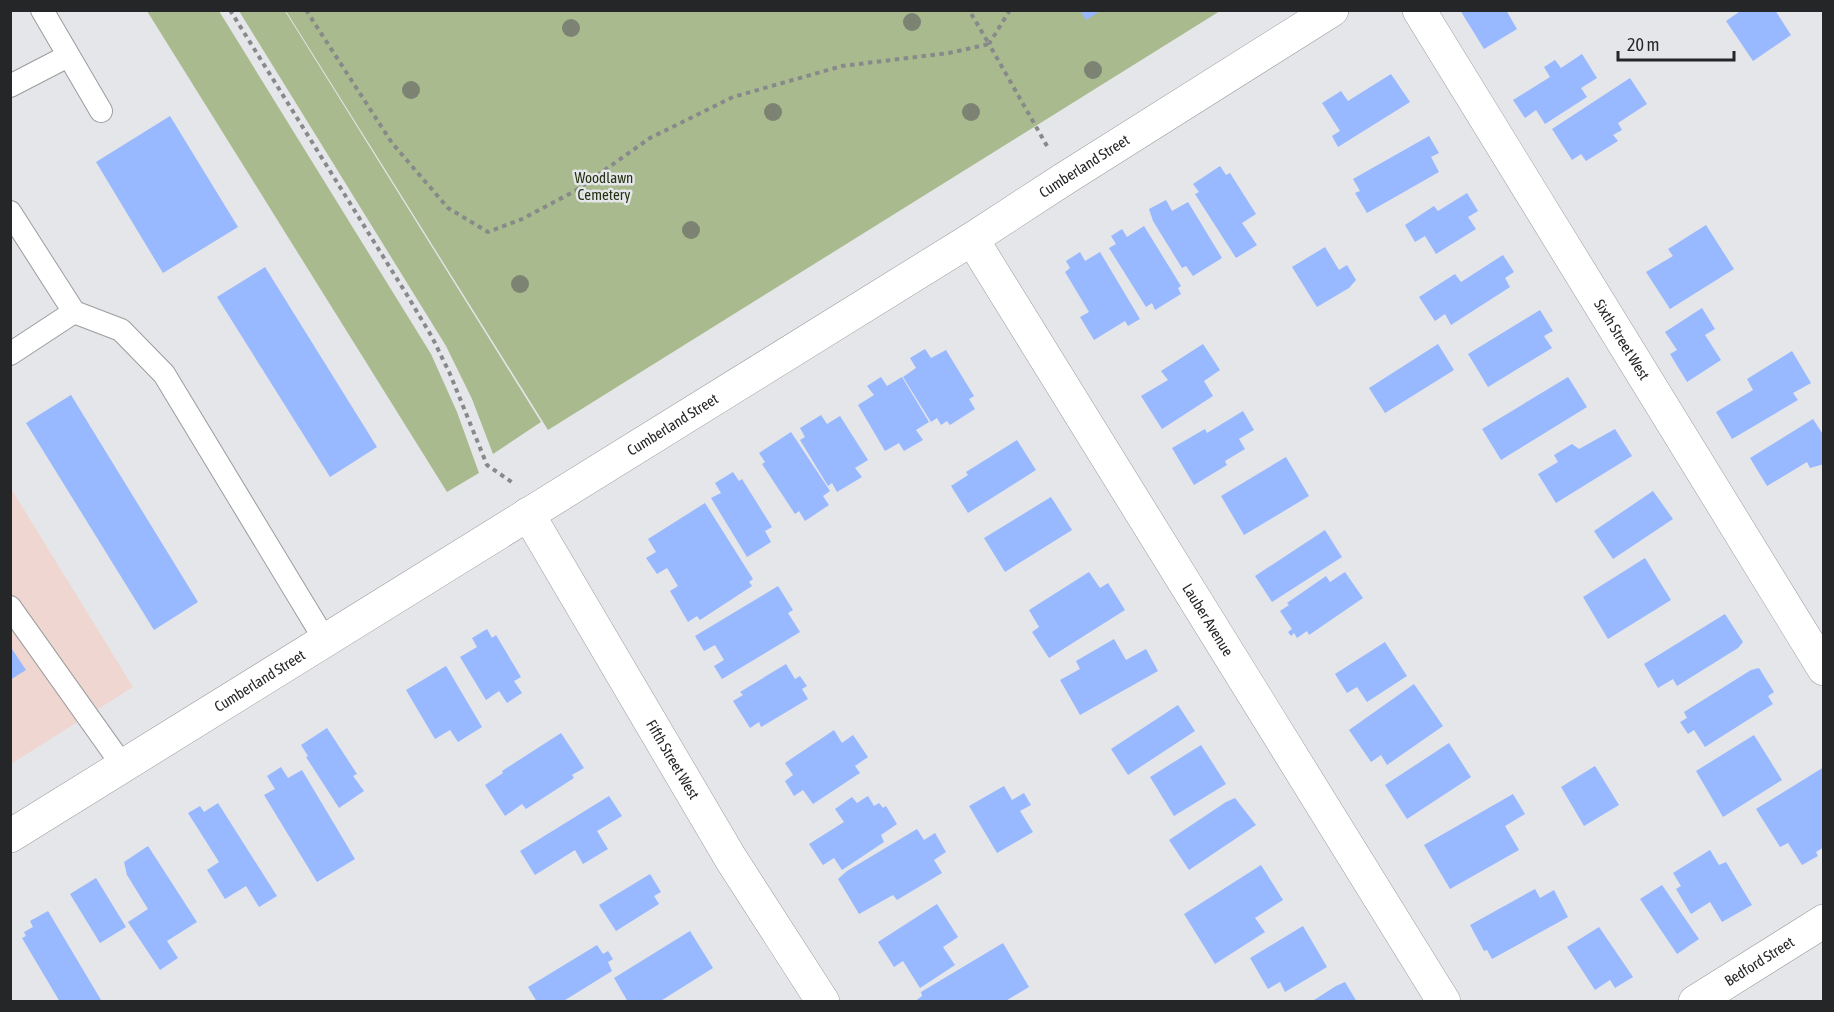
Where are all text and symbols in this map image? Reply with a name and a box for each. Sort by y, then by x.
scale bar [1618,24,1734,62]
text: 20 m [1627,34,1659,55]
street label: Cumberland Street [1036,131,1132,201]
park label: Woodlawn Cemetery [575,169,633,203]
street label: Sixth Street West [1591,296,1653,383]
street label: Cumberland Street [624,390,721,459]
street label: Lauber Avenue [1179,580,1237,659]
street label: Cumberland Street [211,646,308,715]
street label: Fifth Street West [643,717,703,802]
street label: Bedford Street [1721,933,1797,989]

